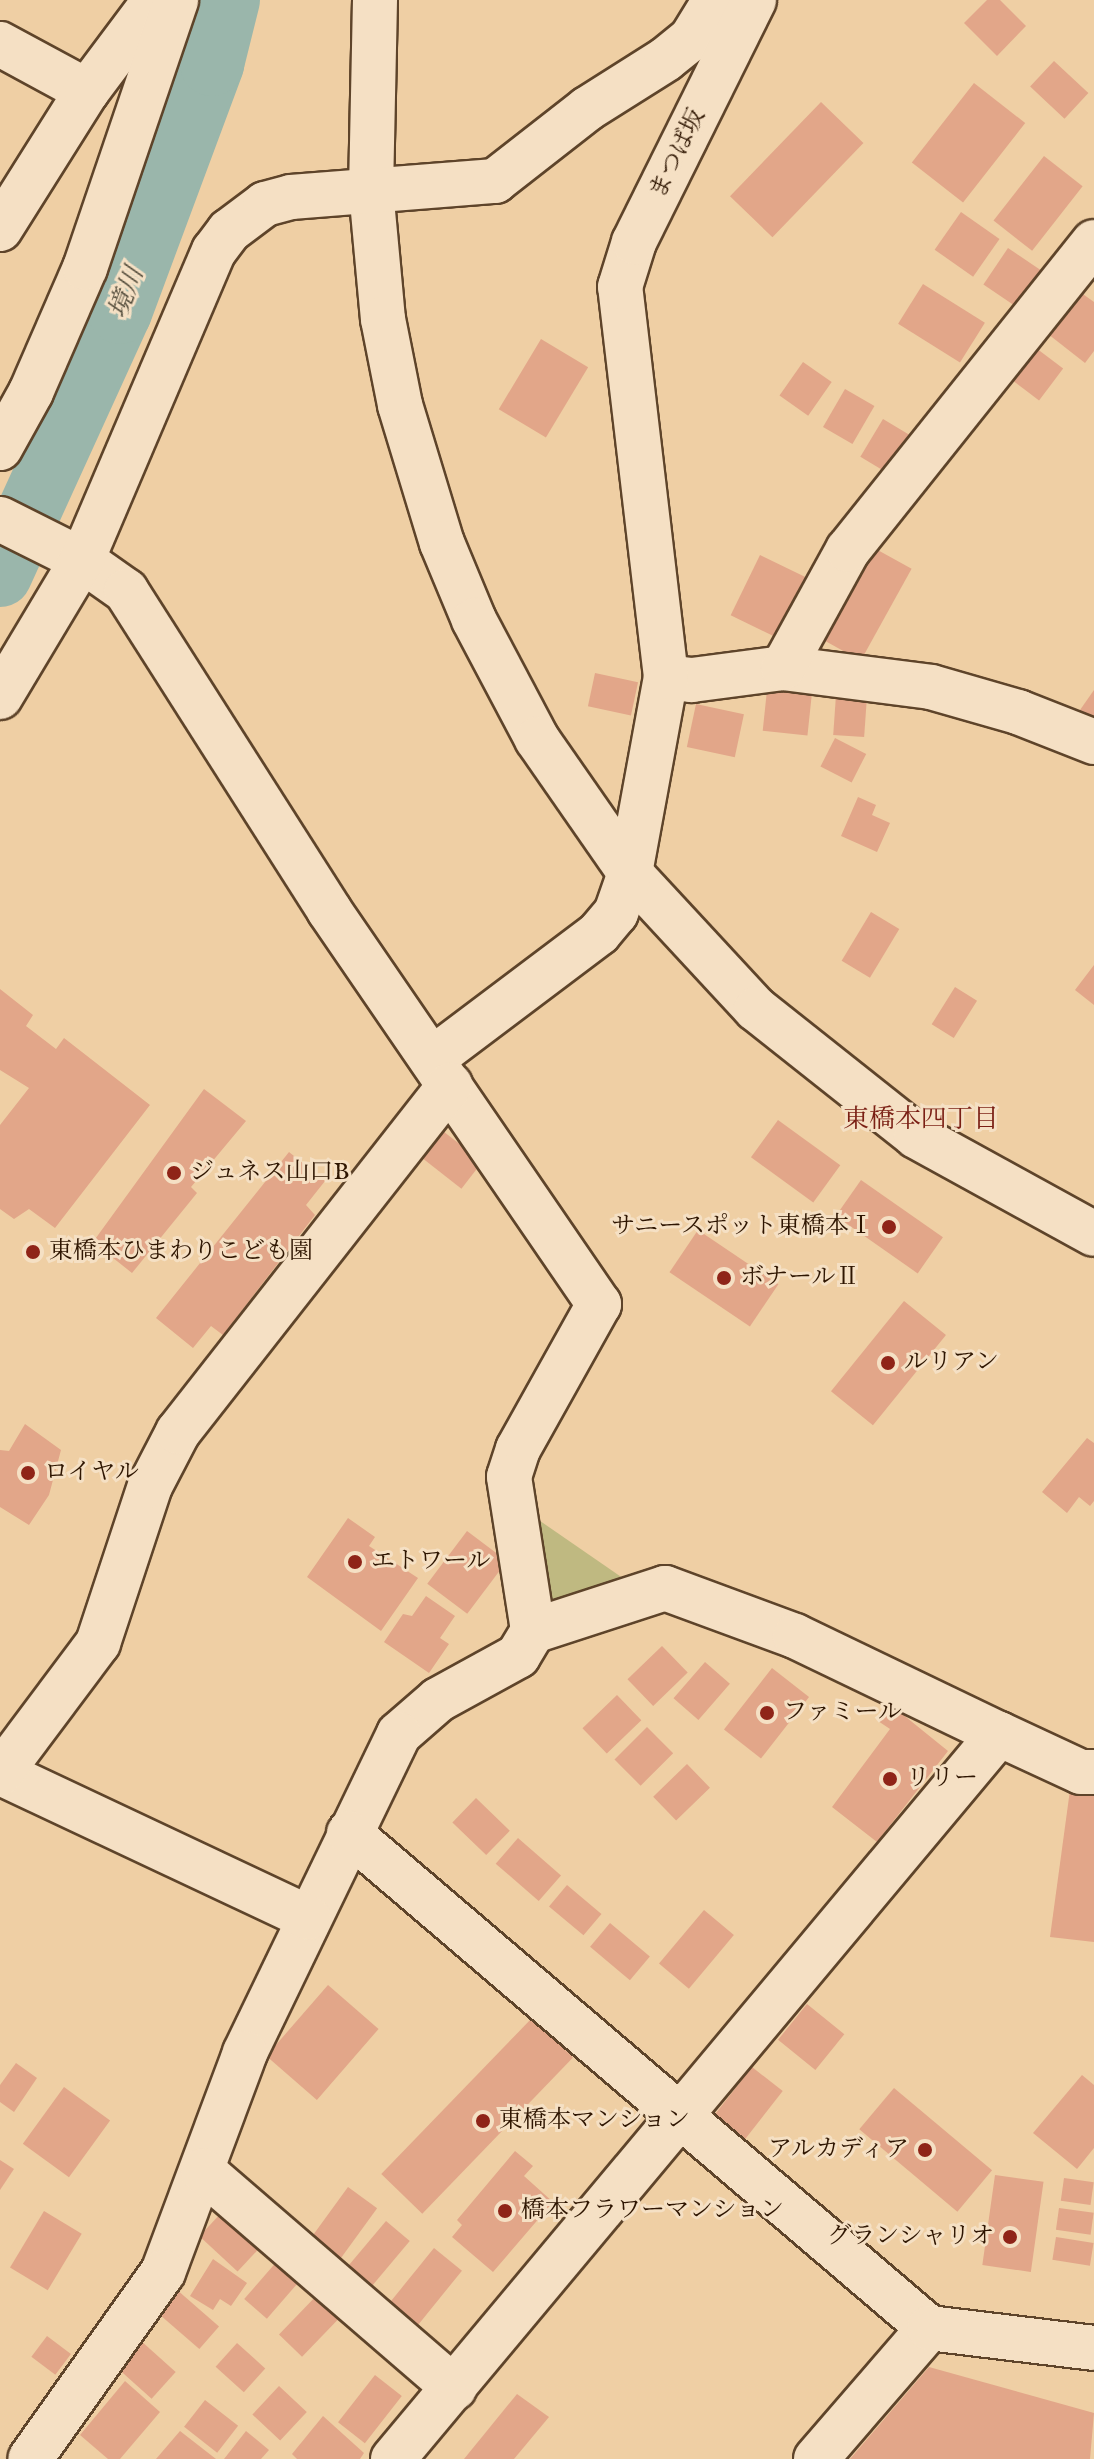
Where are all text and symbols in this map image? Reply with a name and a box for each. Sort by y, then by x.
street label: まつば坂 [644,105,712,203]
water label: 境川 [103,263,151,323]
district label: 東橋本四丁目 [843,1104,999,1136]
place label: ジュネス山口B [190,1159,350,1187]
marker: ジュネス山口B [165,1164,183,1182]
place label: サニースポット東橋本Ⅰ [609,1213,873,1241]
marker: サニースポット東橋本Ⅰ [880,1218,898,1236]
place label: 東橋本ひまわりこども園 [49,1238,313,1266]
marker: 東橋本ひまわりこども園 [24,1243,42,1261]
place label: ボナールⅡ [740,1264,860,1292]
marker: ボナールⅡ [715,1269,733,1287]
place label: ルリアン [904,1349,1000,1377]
marker: ルリアン [879,1354,897,1372]
place label: ロイヤル [44,1459,140,1487]
marker: ロイヤル [19,1464,37,1482]
place label: エトワール [371,1548,491,1576]
marker: エトワール [346,1553,364,1571]
place label: ファミール [783,1699,903,1727]
marker: ファミール [758,1704,776,1722]
place label: リリー [906,1765,978,1793]
marker: リリー [881,1770,899,1788]
place label: 東橋本マンション [499,2107,691,2135]
marker: 東橋本マンション [474,2112,492,2130]
place label: アルカディア [765,2136,909,2164]
marker: アルカディア [916,2141,934,2159]
place label: 橋本フラワーマンション [521,2197,785,2225]
marker: 橋本フラワーマンション [496,2202,514,2220]
place label: グランシャリオ [826,2223,994,2251]
marker: グランシャリオ [1001,2228,1019,2246]

